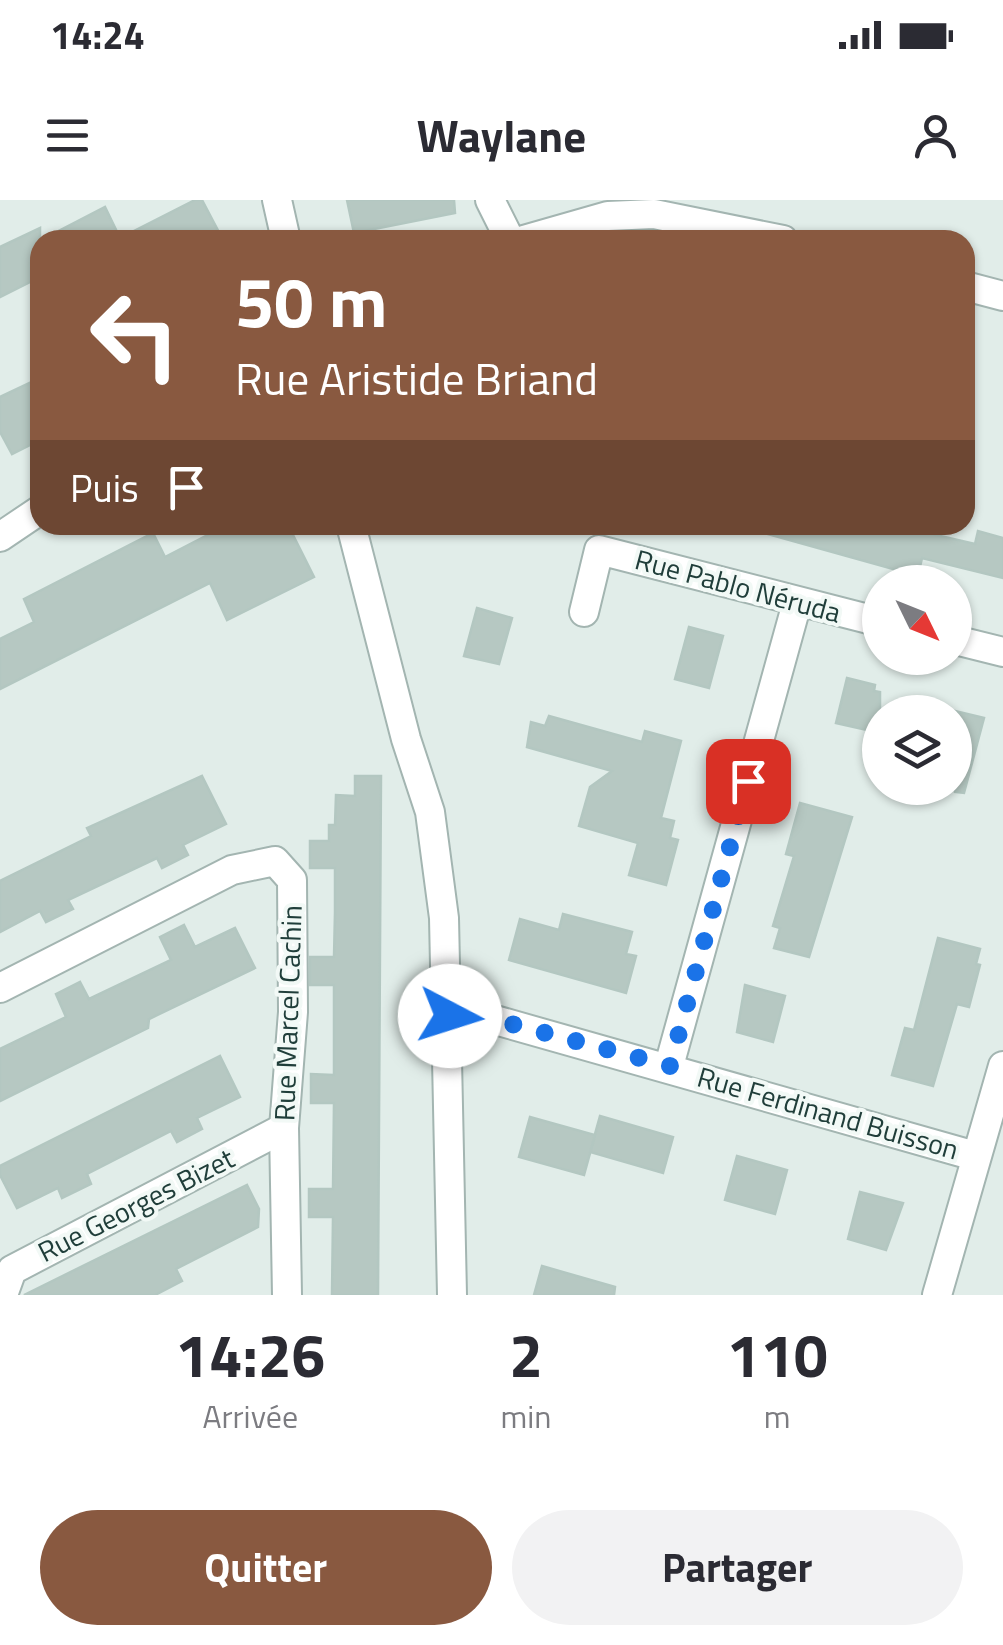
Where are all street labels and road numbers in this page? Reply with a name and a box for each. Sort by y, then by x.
street label: Rue Pablo Néruda [631,537,846,634]
street label: Rue Marcel Cachin [262,904,313,1122]
street label: Rue Ferdinand Buisson [692,1055,964,1170]
street label: Rue Georges Bizet [30,1136,242,1273]

